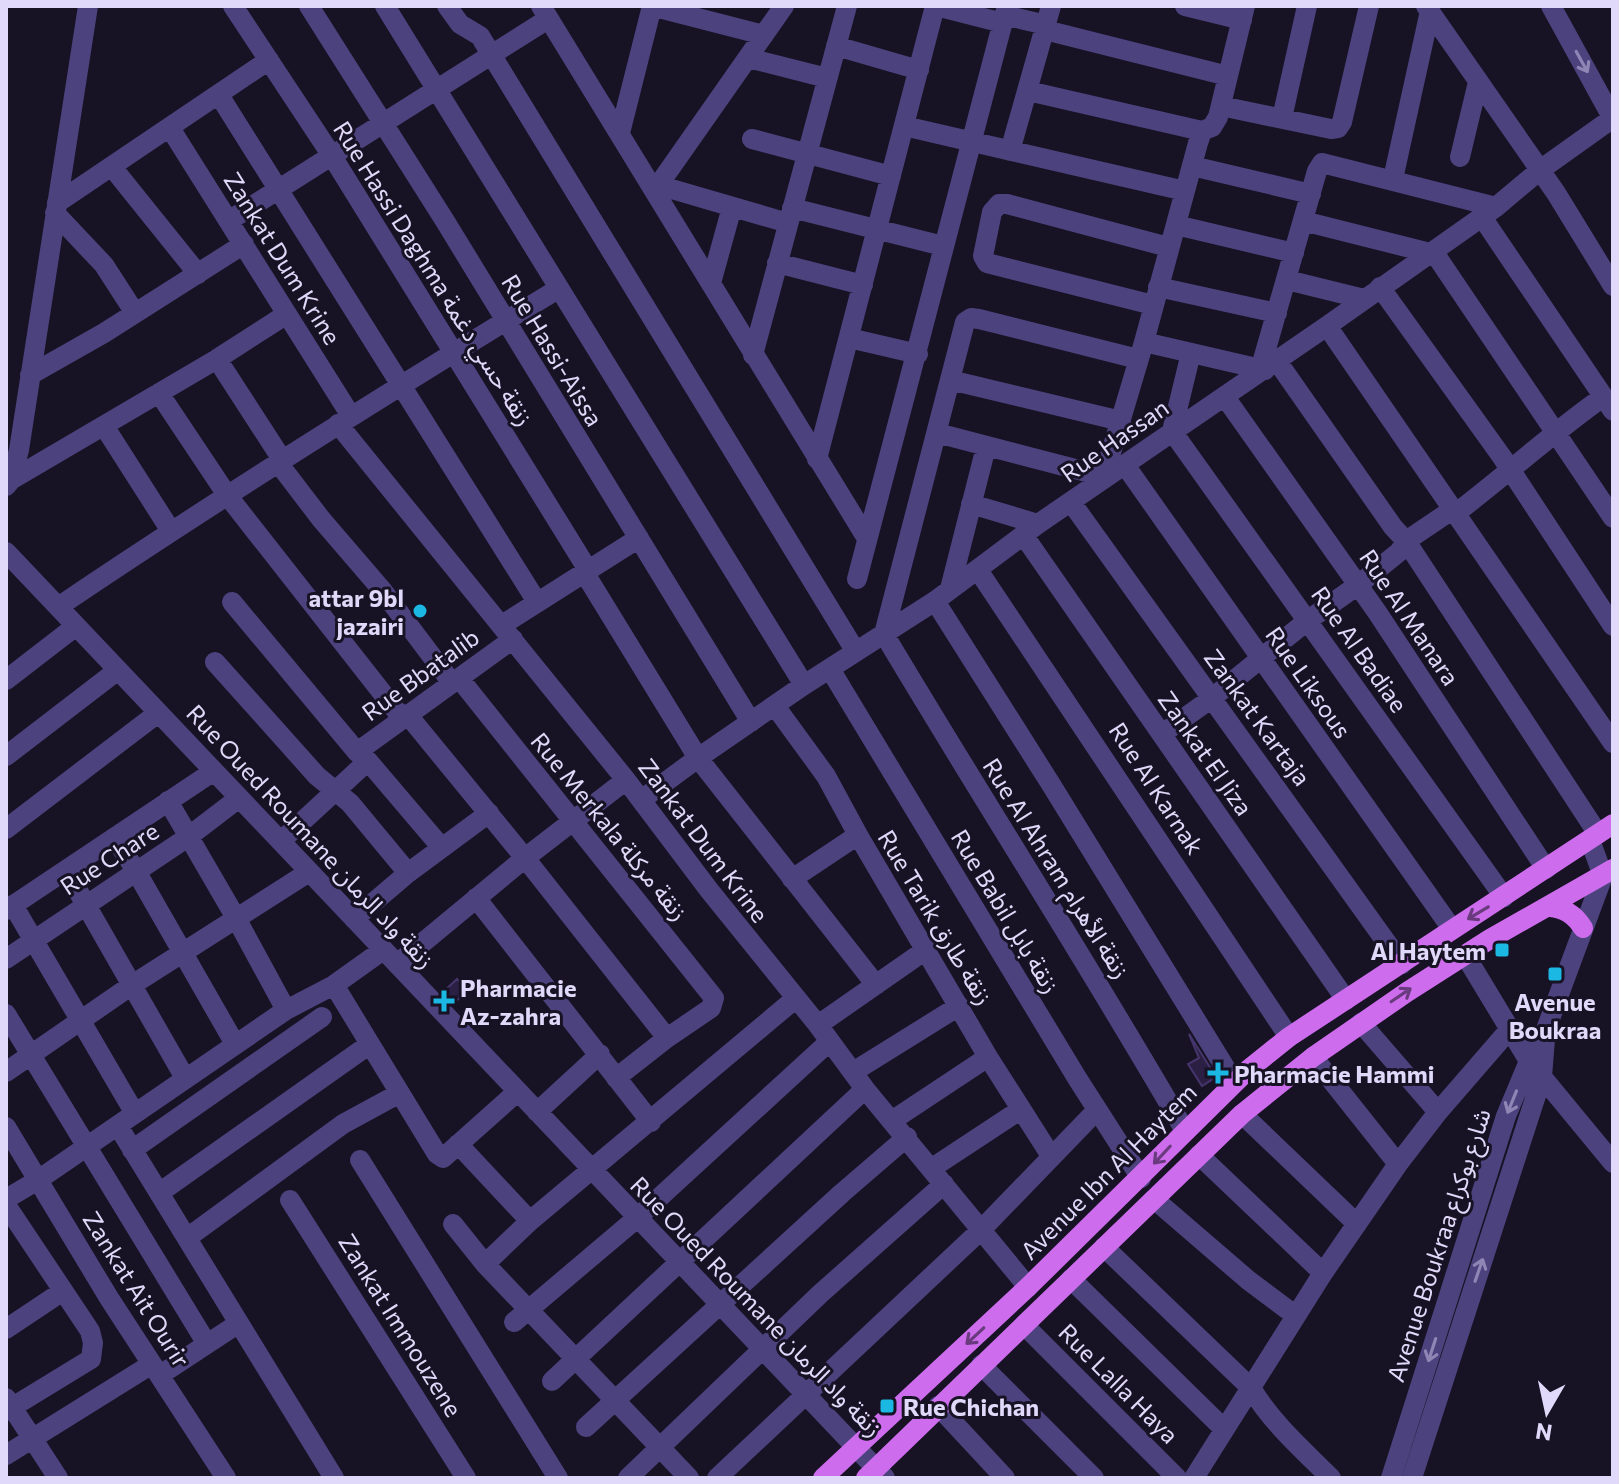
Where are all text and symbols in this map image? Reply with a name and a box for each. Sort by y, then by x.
one-way arrow [1575,50,1590,74]
street label: Rue Hassi Daghma زنقة حسي دغمة [323,115,540,433]
street label: Zankat Dum Krine [218,167,348,349]
street label: Rue Hassi-Aissa [496,269,610,431]
street label: Rue Hassan [1054,392,1174,488]
street label: Rue Al Manara [1354,544,1466,690]
street label: Rue Al Badiae [1306,580,1414,718]
place label: attar 9bl jazairi [308,583,404,640]
marker: attar 9bl jazairi [411,602,429,620]
street label: Rue Liksous [1260,621,1358,743]
street label: Rue Bbatalib [356,622,484,726]
street label: Zankat Kartaja [1199,643,1317,791]
street label: Zankat El Jiza [1153,685,1259,821]
street label: Rue Oued Roumane زنقة واد الرمان [180,698,441,975]
street label: Rue Al Karnak [1104,717,1210,859]
street label: Rue Merkala زنقة مركلة [525,726,695,926]
street label: Zankat Dum Krine [633,752,775,928]
street label: Rue Al Ahram زنقة الأهرام [973,753,1137,986]
street label: Rue Chare [54,816,164,900]
street label: Rue Tarik زنقة طارق [872,824,1000,1010]
street label: Rue Babil زنقة بابل [945,824,1066,999]
one-way arrow [1467,905,1490,921]
place label: Al Haytem [1370,936,1486,965]
marker: Al Haytem [1493,941,1511,959]
marker: Avenue Boukraa [1546,965,1564,983]
place label: Pharmacie Az-zahra [460,973,577,1030]
one-way arrow [1390,987,1412,1004]
place label: Avenue Boukraa [1509,987,1601,1044]
marker: Pharmacie Az-zahra [435,992,453,1010]
place label: Pharmacie Hammi [1234,1059,1434,1088]
marker: Pharmacie Hammi [1209,1064,1227,1082]
street label: Avenue Ibn Al Haytem [1014,1077,1202,1265]
one-way arrow [1503,1089,1518,1114]
street label: Avenue Boukraa شارع بوكراع [1380,1105,1500,1387]
one-way arrow [1152,1145,1171,1165]
street label: Rue Oued Roumane زنقة واد الرمان [624,1170,889,1443]
street label: Zankat Ait Ourir [78,1206,197,1372]
street label: Zankat Immouzene [333,1228,469,1422]
one-way arrow [1472,1258,1487,1283]
street label: Rue Lalla Haya [1053,1317,1185,1449]
one-way arrow [965,1326,985,1345]
one-way arrow [1424,1336,1439,1362]
north arrow [1507,1372,1587,1452]
place label: Rue Chichan [903,1392,1039,1421]
marker: Rue Chichan [878,1397,896,1415]
text: N [1534,1418,1554,1447]

